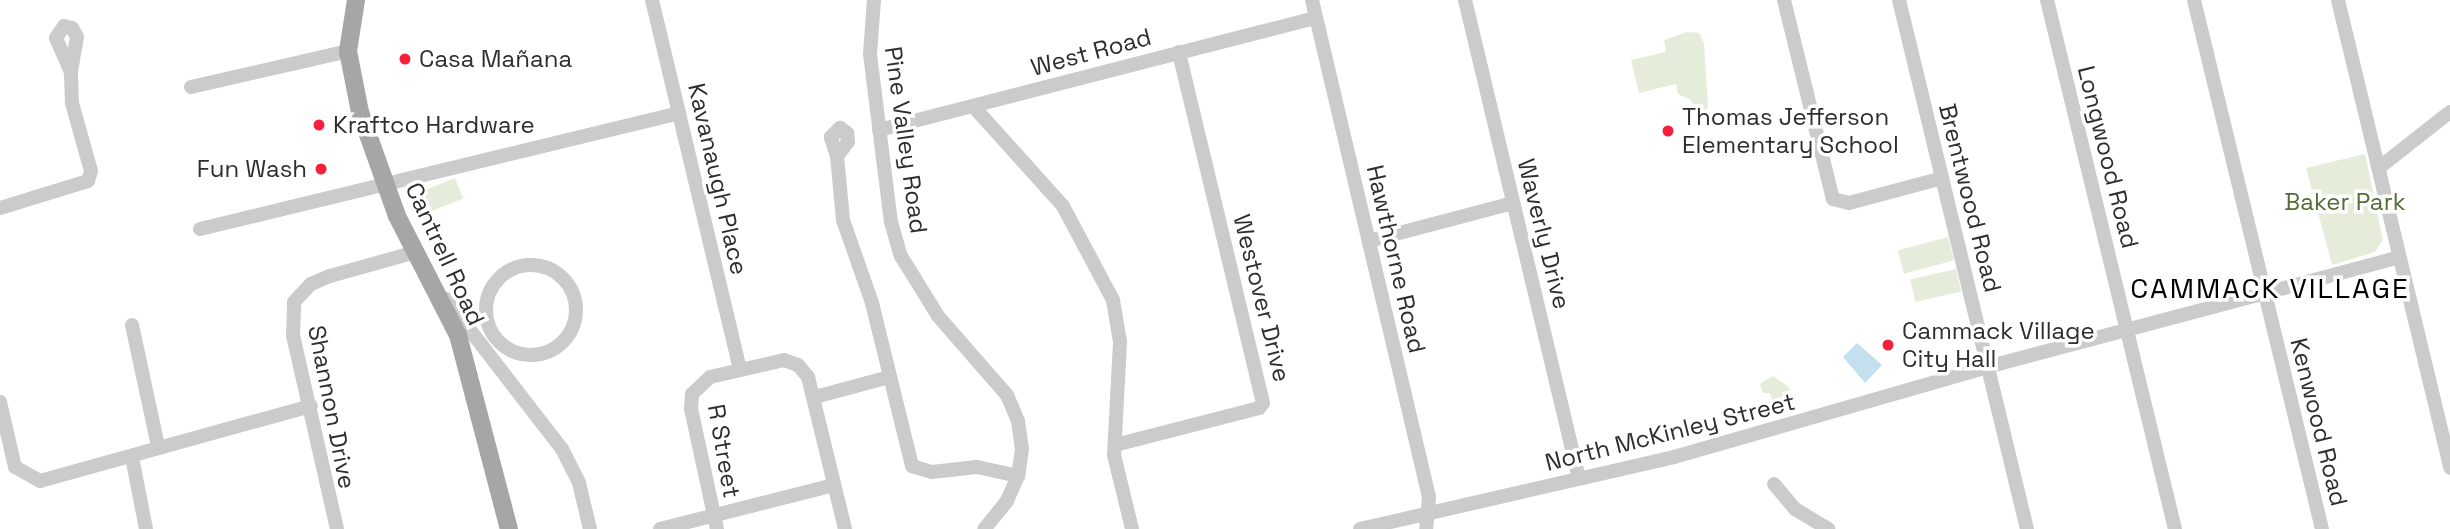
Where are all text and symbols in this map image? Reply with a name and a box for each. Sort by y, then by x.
street label: West Road [1028,22,1154,82]
street label: Pine Valley Road [879,44,933,236]
place label: Casa Mañana [419,45,572,73]
marker: Casa Mañana [397,51,413,67]
street label: Longwood Road [2071,63,2145,251]
street label: Kavanaugh Place [682,80,754,278]
street label: Brentwood Road [1933,101,2007,295]
place label: Thomas Jefferson Elementary School [1682,103,1899,159]
place label: Kraftco Hardware [333,111,535,139]
marker: Kraftco Hardware [311,117,327,133]
marker: Thomas Jefferson Elementary School [1660,123,1676,139]
place label: Fun Wash [197,155,307,183]
street label: Waverly Drive [1511,156,1577,312]
marker: Fun Wash [313,161,329,177]
street label: Hawthorne Road [1360,162,1432,356]
street label: Cantrell Road [399,178,491,330]
park label: Baker Park [2284,188,2406,216]
street label: Westover Drive [1227,211,1297,385]
district label: CAMMACK VILLAGE [2132,271,2408,305]
place label: Cammack Village City Hall [1902,317,2095,373]
street label: Shannon Drive [302,323,362,491]
street label: Kenwood Road [2284,335,2354,509]
marker: Cammack Village City Hall [1880,337,1896,353]
street label: North McKinley Street [1542,387,1798,477]
street label: R Street [702,402,746,500]

